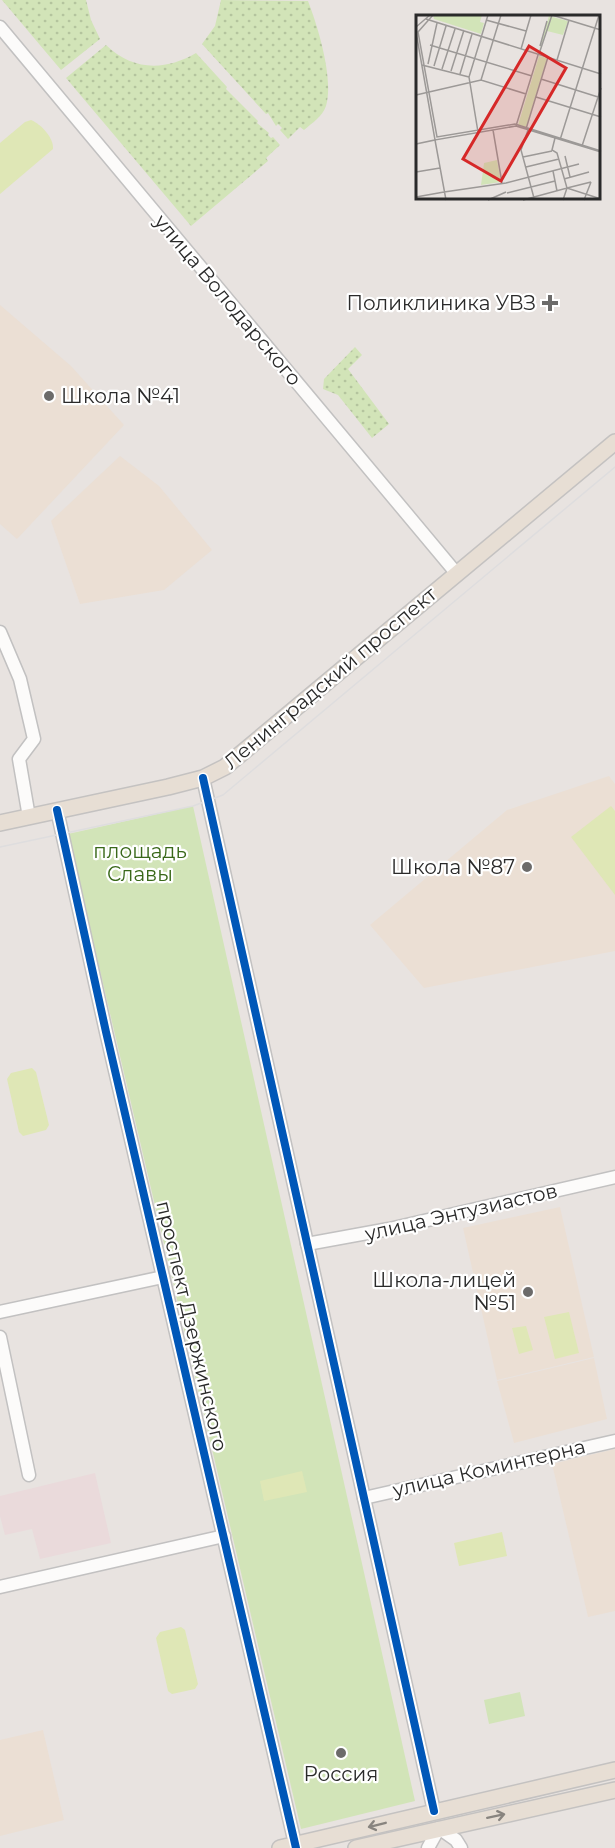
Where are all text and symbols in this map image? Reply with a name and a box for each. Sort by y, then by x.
inset map [416,15,600,200]
street label: улица Володарского [149,209,307,390]
place label: Поликлиника УВЗ [346,291,536,315]
marker: Поликлиника УВЗ [541,294,559,312]
place label: Школа №41 [61,384,180,408]
marker: Школа №41 [42,389,56,403]
street label: Ленинградский проспект [219,582,442,774]
park label: площадь Славы [93,839,187,886]
place label: Школа №87 [391,855,515,879]
marker: Школа №87 [520,860,534,874]
street label: улица Энтузиастов [361,1178,560,1246]
street label: проспект Дзержинского [151,1198,233,1454]
place label: Школа-лицей №51 [372,1268,516,1315]
marker: Школа-лицей №51 [521,1285,535,1299]
street label: улица Коминтерна [389,1434,588,1502]
marker: Россия [334,1746,348,1760]
place label: Россия [304,1762,378,1786]
one-way arrow [486,1809,505,1821]
one-way arrow [368,1819,387,1831]

